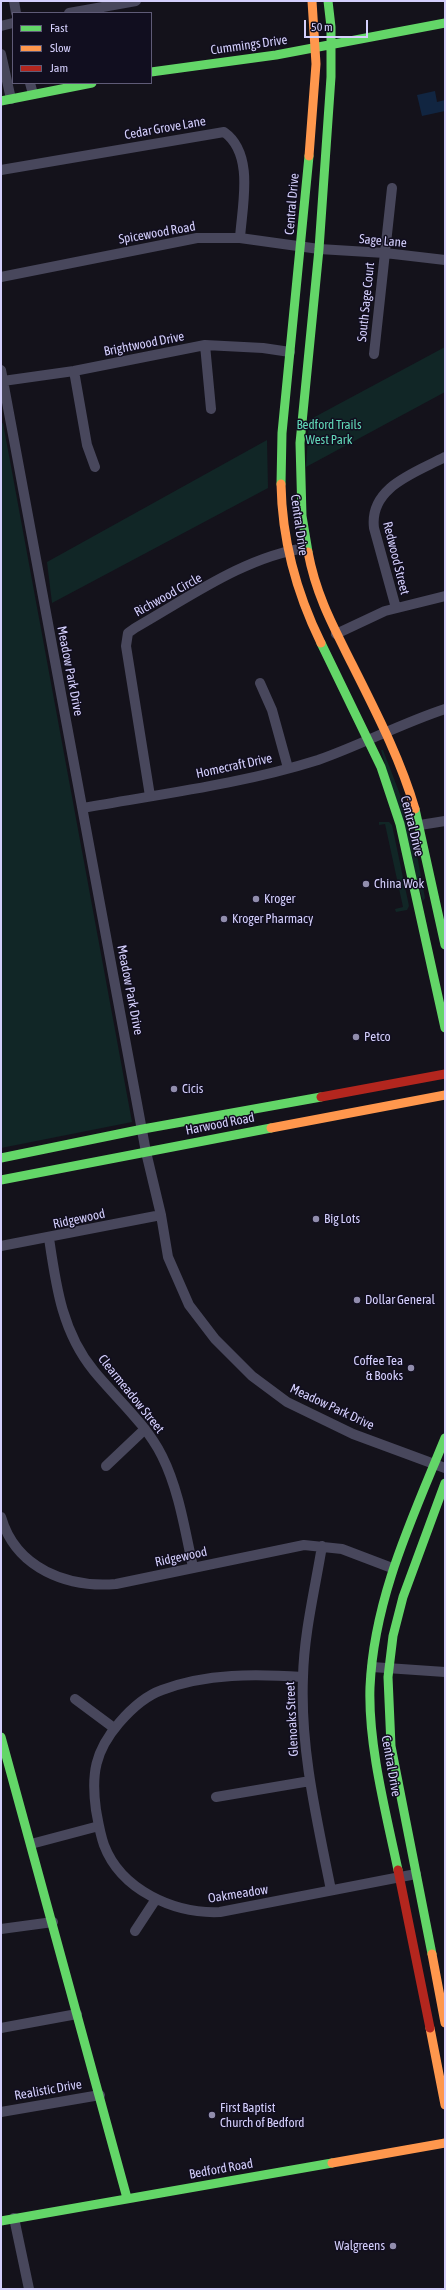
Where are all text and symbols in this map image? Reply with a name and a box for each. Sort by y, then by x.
legend [12,12,152,84]
scale bar [306,12,370,38]
text: 50 m [311,20,333,34]
text: Fast [50,21,68,35]
street label: Cummings Drive [210,32,288,58]
text: Slow [50,41,71,55]
text: Jam [50,61,68,75]
street label: Cedar Grove Lane [123,113,207,143]
street label: Central Drive [282,172,302,236]
street label: Spicewood Road [117,219,197,247]
street label: Sage Lane [359,231,407,251]
street label: South Sage Court [354,261,378,343]
street label: Brightwood Drive [102,329,186,359]
park label: Bedford Trails West Park [296,417,362,448]
street label: Central Drive [287,493,311,557]
street label: Redwood Street [379,520,413,596]
street label: Richwood Circle [131,570,205,620]
street label: Meadow Park Drive [54,625,86,717]
street label: Homecraft Drive [194,750,274,782]
street label: Central Drive [397,794,427,858]
place label: China Wok [374,876,424,892]
marker: China Wok [361,879,371,889]
place label: Kroger [264,891,295,907]
marker: Kroger [251,894,261,904]
place label: Kroger Pharmacy [232,911,313,927]
marker: Kroger Pharmacy [219,914,229,924]
street label: Meadow Park Drive [114,944,146,1036]
place label: Petco [364,1029,391,1045]
marker: Petco [351,1032,361,1042]
place label: Cicis [182,1081,203,1097]
marker: Cicis [169,1084,179,1094]
street label: Harwood Road [184,1110,256,1138]
street label: Ridgewood [52,1206,106,1232]
place label: Big Lots [324,1211,360,1227]
marker: Big Lots [311,1214,321,1224]
place label: Dollar General [365,1292,435,1308]
marker: Dollar General [352,1295,362,1305]
street label: Clearmeadow Street [95,1352,167,1436]
place label: Coffee Tea & Books [354,1353,403,1384]
marker: Coffee Tea & Books [406,1363,416,1373]
street label: Meadow Park Drive [287,1381,377,1433]
street label: Ridgewood [154,1544,208,1570]
street label: Glenoaks Street [282,1681,302,1757]
street label: Central Drive [378,1734,404,1798]
street label: Oakmeadow [207,1882,269,1906]
street label: Realistic Drive [13,2076,83,2104]
place label: First Baptist Church of Bedford [220,2100,304,2131]
marker: First Baptist Church of Bedford [207,2110,217,2120]
street label: Bedford Road [188,2156,254,2182]
place label: Walgreens [335,2238,385,2254]
marker: Walgreens [388,2241,398,2251]

